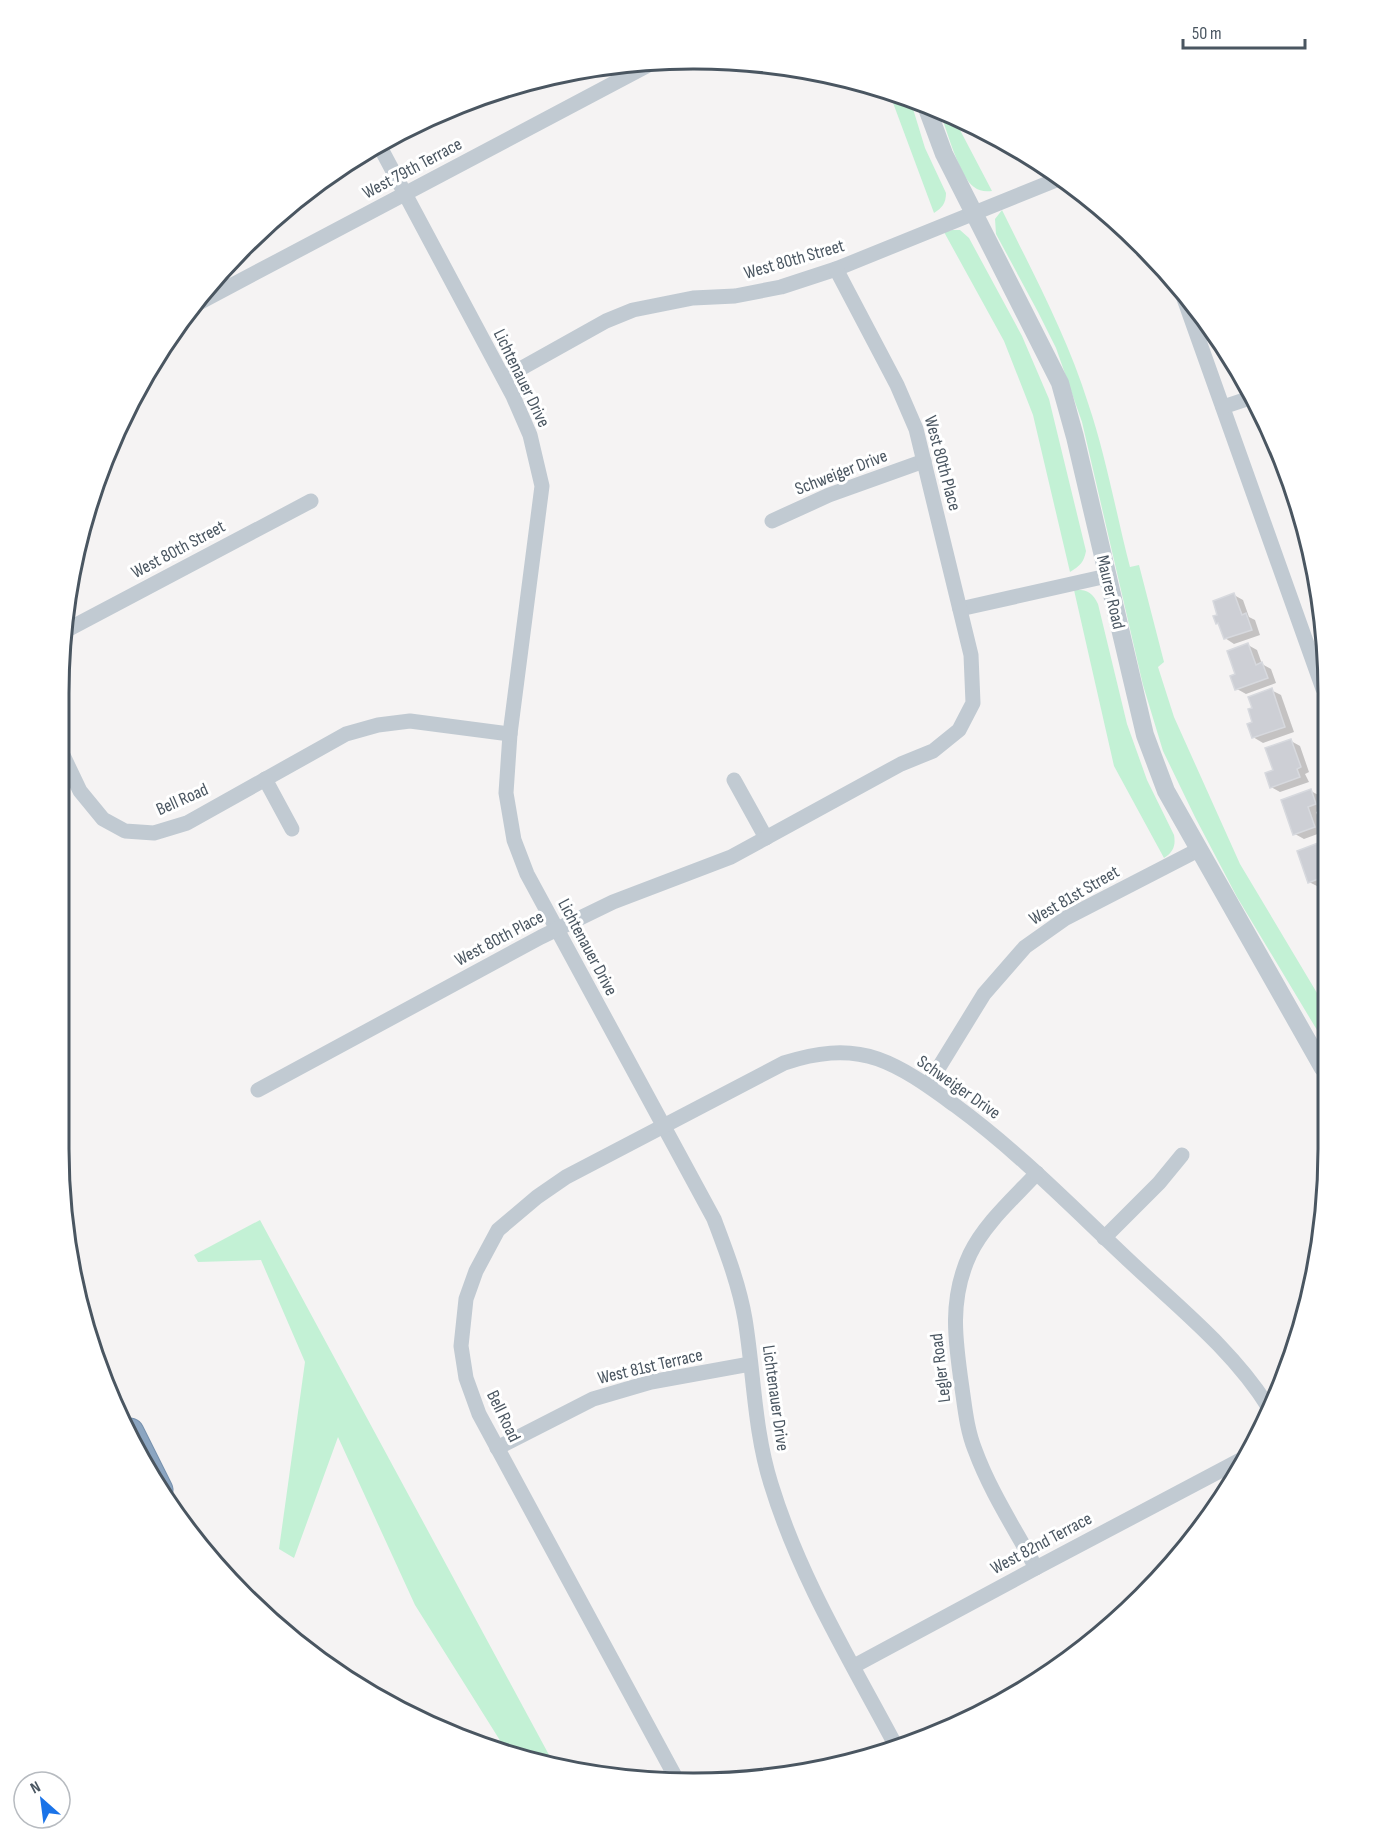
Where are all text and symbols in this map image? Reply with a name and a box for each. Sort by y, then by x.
scale bar [1183,12,1304,50]
text: 50 m [1192,23,1222,44]
street label: West 79th Terrace [359,133,466,203]
street label: West 80th Street [742,235,847,284]
street label: Lichtenauer Drive [489,326,554,431]
street label: West 80th Place [920,413,965,513]
street label: Schweiger Drive [792,445,890,500]
street label: West 80th Street [128,516,229,583]
street label: Maurer Road [1092,553,1129,631]
street label: Bell Road [153,779,212,820]
street label: West 81st Street [1026,861,1123,930]
street label: Lichtenauer Drive [553,895,622,999]
street label: West 80th Place [451,906,547,971]
street label: Schweiger Drive [913,1051,1004,1124]
street label: Legler Road [926,1332,955,1404]
street label: West 81st Terrace [596,1344,705,1389]
street label: Lichtenauer Drive [758,1344,793,1452]
street label: Bell Road [482,1387,525,1445]
street label: West 82nd Terrace [987,1508,1096,1579]
north arrow [12,1770,72,1830]
text: N [27,1778,44,1798]

